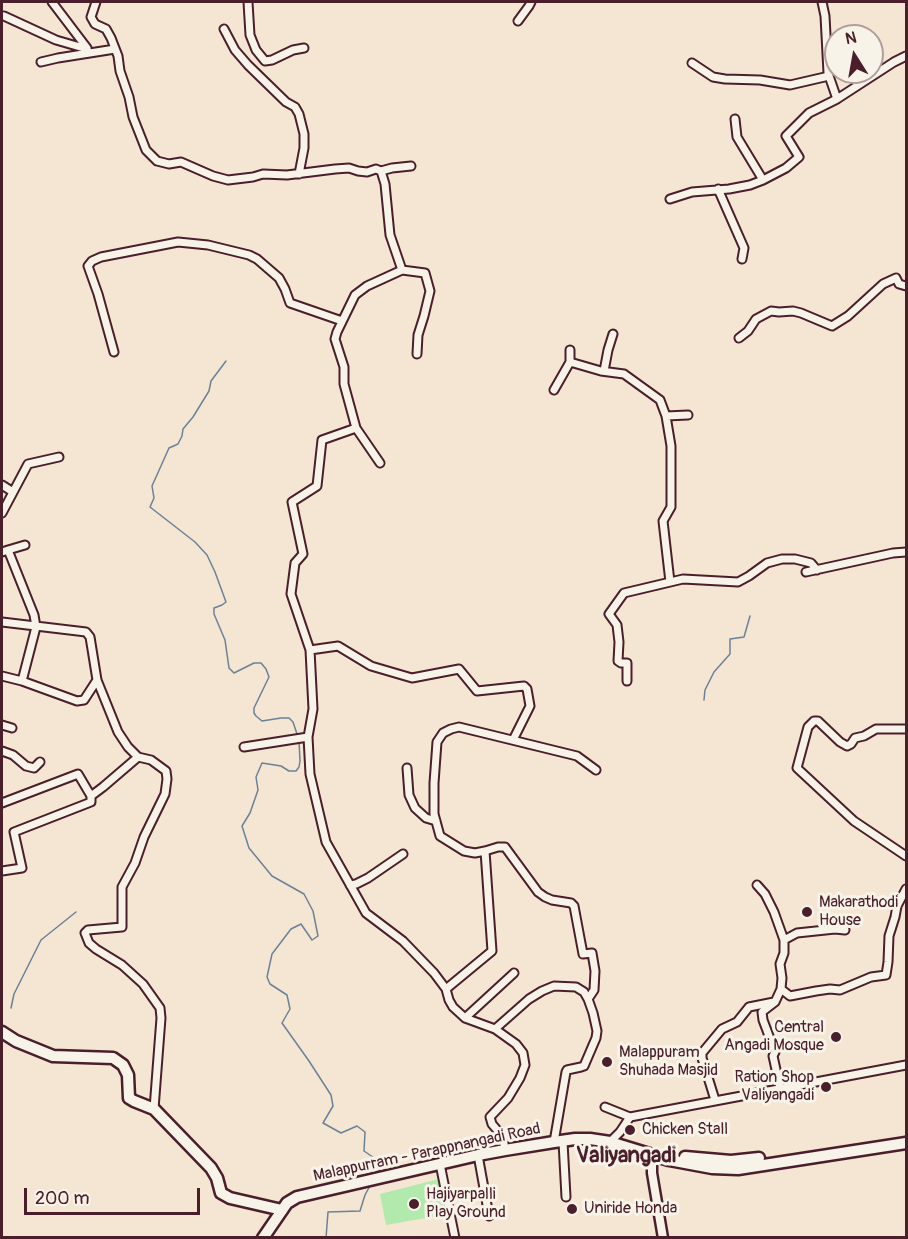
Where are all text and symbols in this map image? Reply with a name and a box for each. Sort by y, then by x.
north arrow [824,24,884,84]
text: N [844,27,858,49]
place label: Makarathodi House [819,893,898,931]
marker: Makarathodi House [800,905,814,919]
place label: Central Angadi Mosque [724,1018,824,1056]
marker: Central Angadi Mosque [829,1030,843,1044]
place label: Malappuram Shuhada Masjid [619,1043,718,1081]
marker: Malappuram Shuhada Masjid [600,1055,614,1069]
place label: Ration Shop Valiyangadi [734,1068,814,1106]
marker: Ration Shop Valiyangadi [819,1080,833,1094]
street label: Malappurram - Parappnangadi Road [312,1119,542,1187]
place label: Chicken Stall [642,1120,728,1140]
marker: Chicken Stall [623,1123,637,1137]
district label: Valiyangadi [576,1143,676,1169]
scale bar [27,1176,202,1214]
place label: Hajiyarpalli Play Ground [426,1185,506,1223]
text: 200 m [35,1187,90,1210]
marker: Hajiyarpalli Play Ground [407,1197,421,1211]
place label: Uniride Honda [584,1199,677,1219]
marker: Uniride Honda [565,1202,579,1216]

